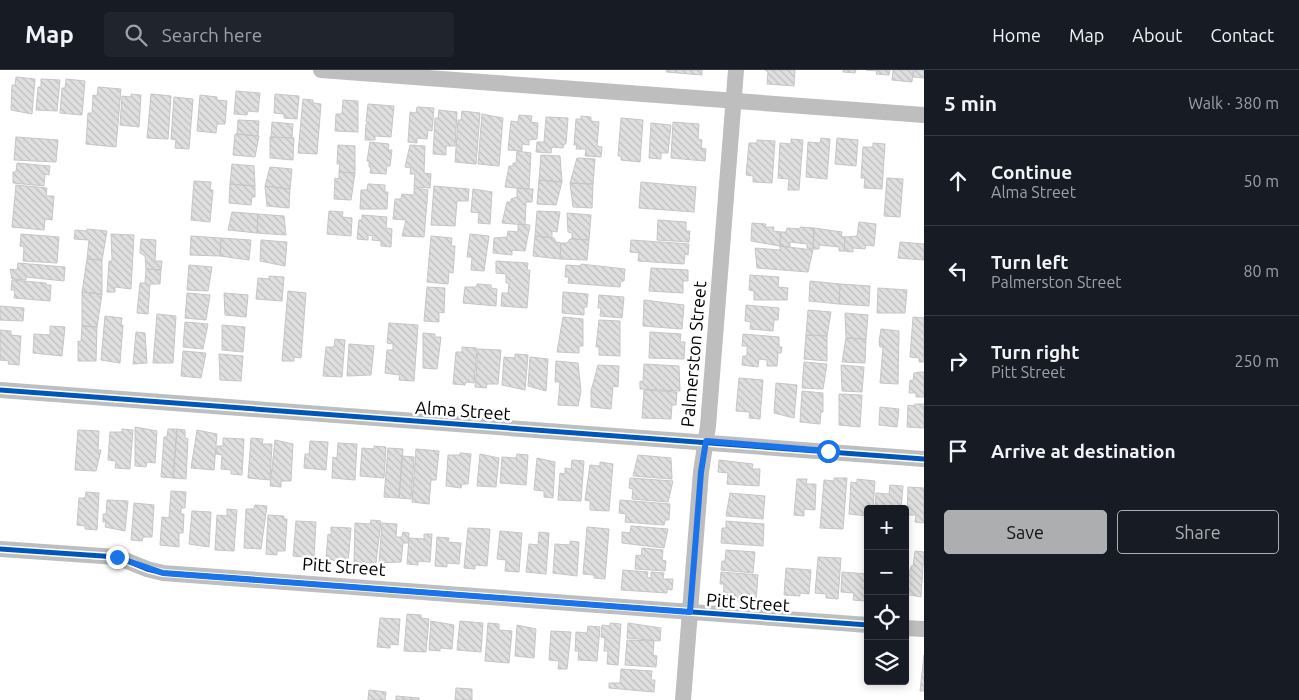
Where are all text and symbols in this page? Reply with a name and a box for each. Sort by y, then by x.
search box [104,12,454,57]
text: Map [25,21,74,48]
icon: search [122,21,150,49]
text: Search here [162,24,262,46]
text: Home [992,25,1041,45]
text: Map [1069,25,1104,45]
text: About [1132,25,1182,45]
text: Contact [1210,25,1274,45]
text: 5 min [944,91,997,115]
text: Walk · 380 m [1188,94,1279,112]
text: Continue [991,161,1072,183]
icon: ahead [944,167,972,195]
text: 50 m [1243,172,1279,190]
text: Alma Street [991,183,1076,201]
text: Turn left [991,251,1069,273]
icon: left [944,257,972,285]
text: 80 m [1243,262,1279,280]
text: Palmerston Street [991,273,1122,291]
street label: Palmerston Street [677,280,709,428]
text: Turn right [991,341,1079,363]
icon: right [944,347,972,375]
text: 250 m [1234,352,1279,370]
text: Pitt Street [991,363,1065,381]
street label: Alma Street [415,397,511,423]
icon: arrive [944,437,972,465]
route start [817,440,840,463]
text: Arrive at destination [991,440,1176,462]
map controls [864,505,909,685]
button: + [864,505,909,550]
button: Save [944,510,1107,554]
button: Share [1117,510,1279,554]
route end [106,546,129,569]
button: − [864,550,909,595]
street label: Pitt Street [302,553,386,579]
street label: Pitt Street [706,589,790,615]
button: locate [864,595,909,640]
button: layers [864,640,909,685]

